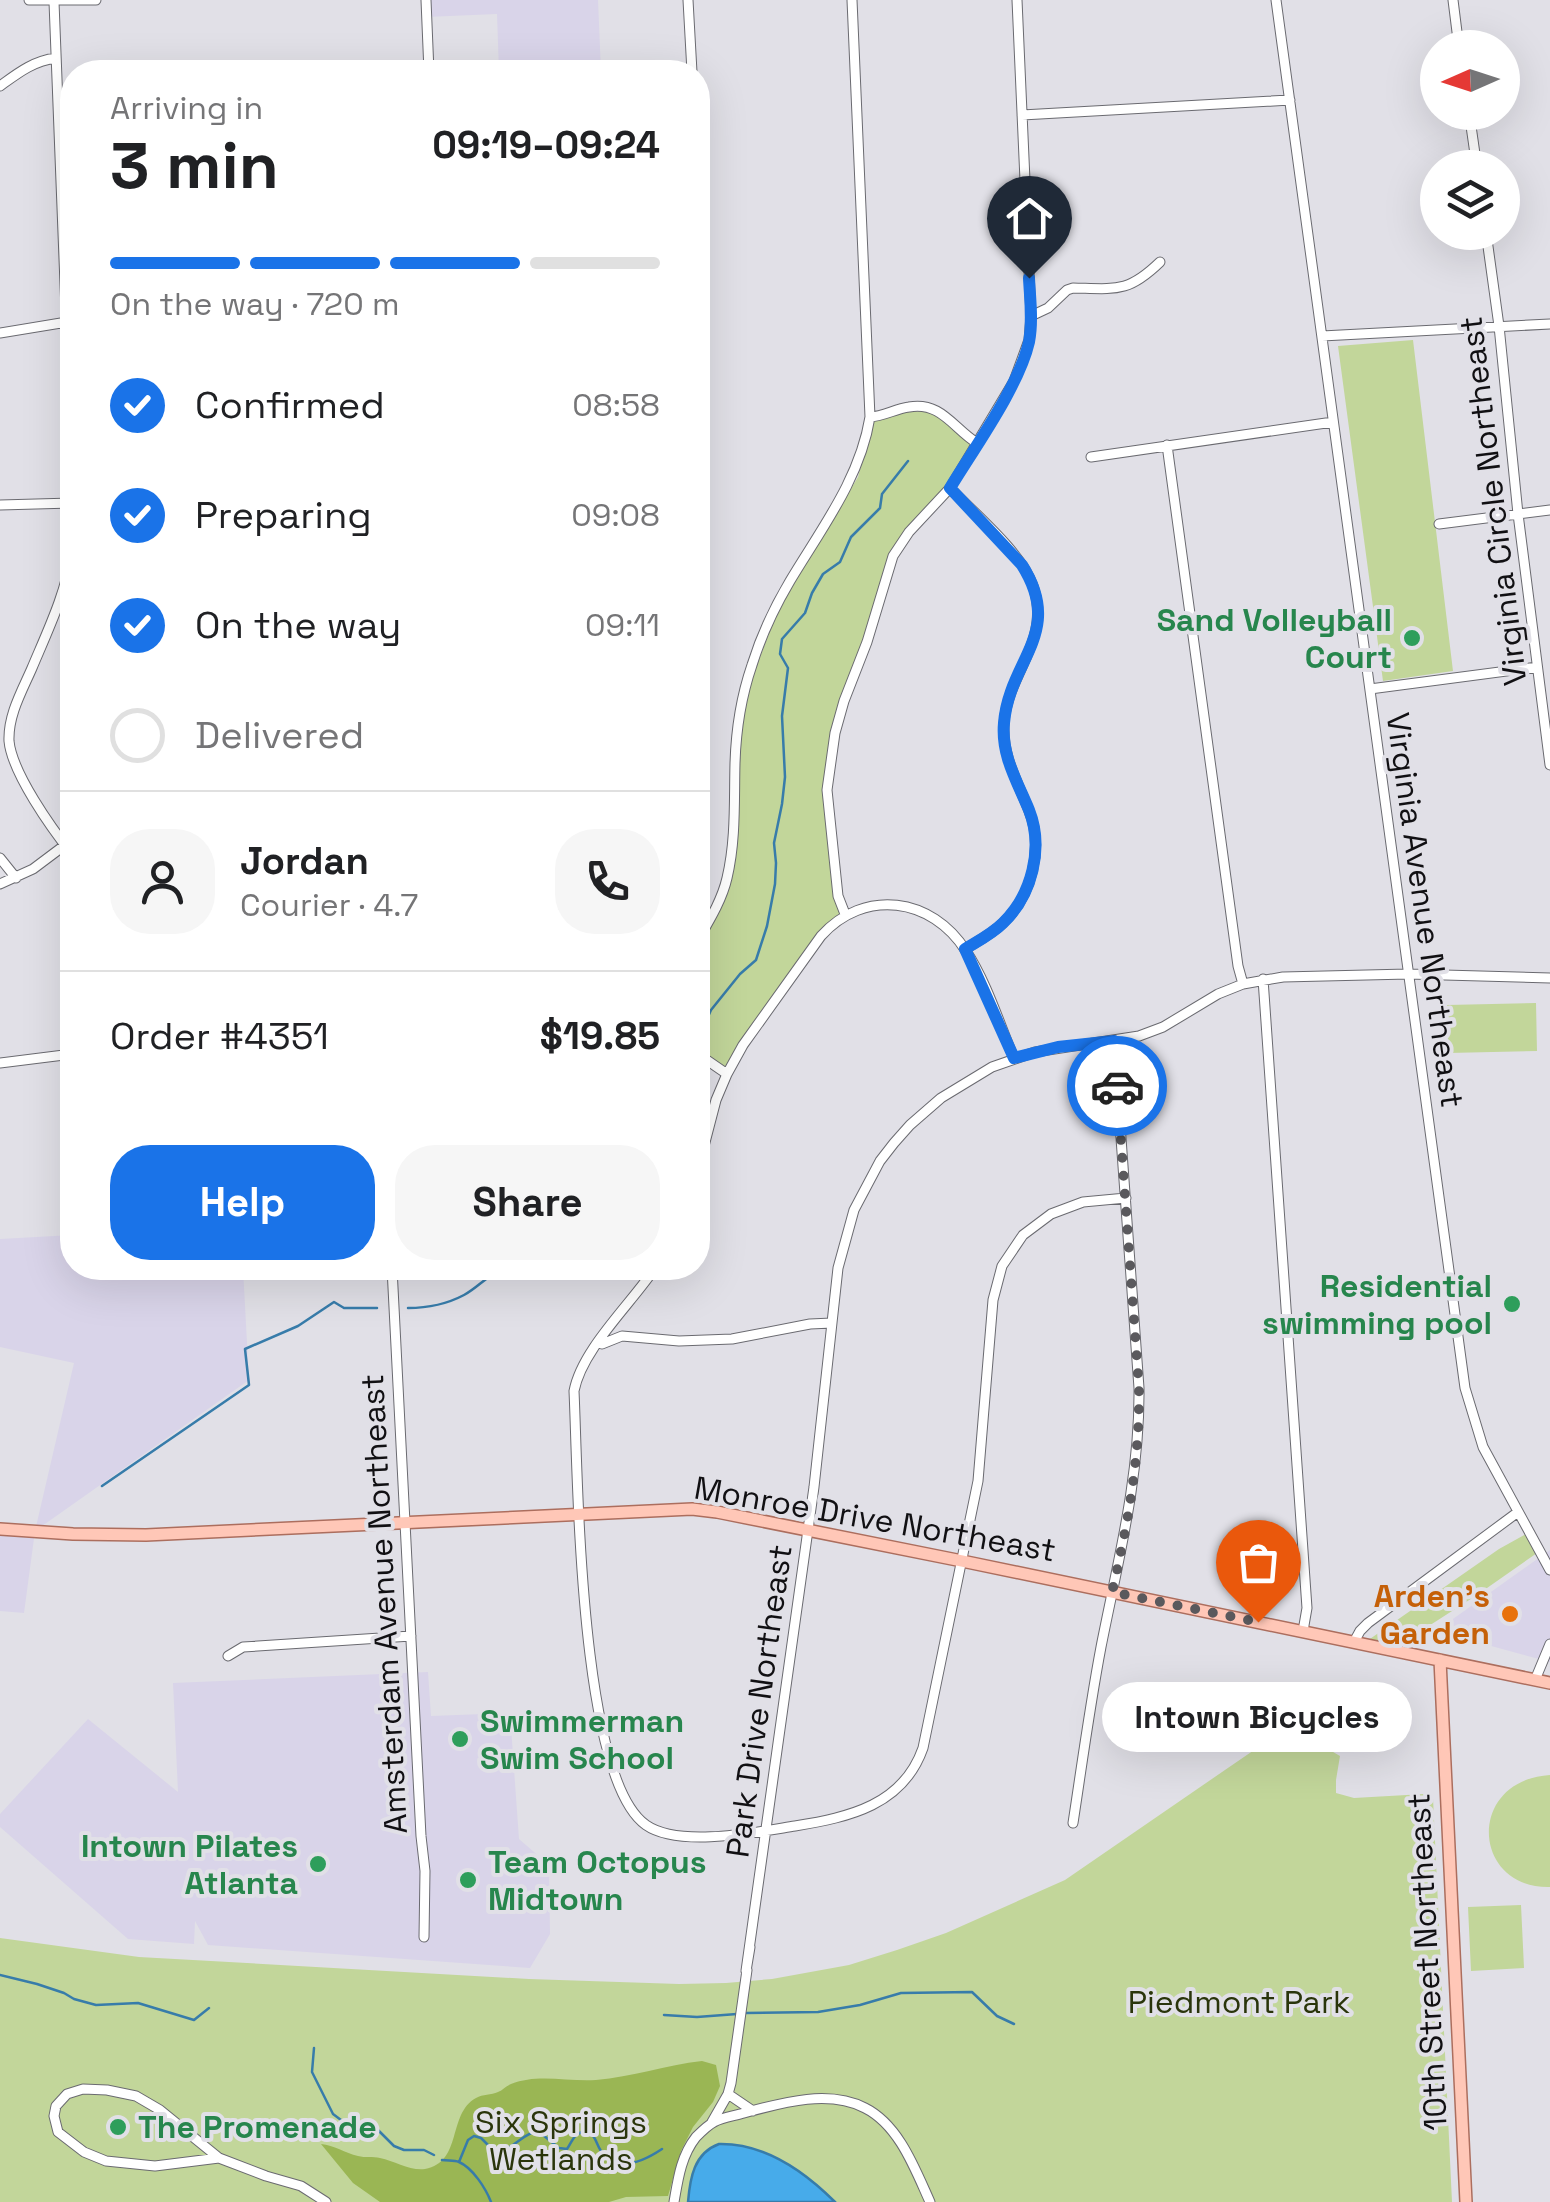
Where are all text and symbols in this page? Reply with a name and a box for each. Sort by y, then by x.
north arrow [1420,30,1520,130]
map controls [1420,30,1520,250]
text: Arriving in [110,88,263,128]
text: 09:19–09:24 [432,121,660,169]
text: 3 min [110,124,279,207]
button: layers [1420,150,1520,250]
pin [987,176,1072,279]
icon: home [1002,191,1057,246]
text: On the way · 720 m [110,284,399,324]
street label: Virginia Circle Northeast [1451,314,1535,688]
icon: check [110,378,165,433]
text: Confirmed [195,381,385,429]
text: 08:58 [572,385,660,425]
icon: check [110,488,165,543]
text: Preparing [195,491,372,539]
text: 09:08 [571,495,660,535]
icon: check [110,598,165,653]
place label: Sand Volleyball Court [1157,600,1392,677]
text: On the way [195,601,401,649]
text: 09:11 [585,605,660,645]
marker: Sand Volleyball Court [1401,627,1423,649]
street label: Virginia Avenue Northeast [1377,710,1473,1110]
text: Delivered [195,711,364,759]
button: person [110,829,215,934]
button: phone [555,829,660,934]
text: Jordan [240,837,369,885]
text: Courier · 4.7 [240,885,418,925]
text: Order #4351 [110,1012,329,1060]
text: $19.85 [540,1012,660,1060]
courier [1067,1036,1167,1136]
icon: car [1090,1059,1145,1114]
button: Help [110,1145,375,1260]
button: Share [395,1145,660,1260]
place label: Residential swimming pool [1262,1266,1492,1343]
marker: Residential swimming pool [1501,1293,1523,1315]
street label: Amsterdam Avenue Northeast [352,1373,416,1835]
street label: Monroe Drive Northeast [691,1468,1059,1570]
pin [1216,1520,1301,1623]
icon: bag [1231,1535,1286,1590]
street label: Park Drive Northeast [717,1542,801,1860]
place label: Arden's Garden [1374,1576,1490,1653]
marker: Arden's Garden [1499,1603,1521,1625]
callout: Intown Bicycles [1103,1682,1413,1752]
text: Intown Bicycles [1135,1697,1379,1737]
place label: Swimmerman Swim School [480,1701,684,1778]
marker: Swimmerman Swim School [449,1728,471,1750]
street label: 10th Street Northeast [1398,1792,1456,2132]
place label: Intown Pilates Atlanta [81,1826,298,1903]
place label: Team Octopus Midtown [488,1842,707,1919]
marker: Intown Pilates Atlanta [307,1853,329,1875]
marker: Team Octopus Midtown [457,1869,479,1891]
park label: Piedmont Park [1128,1982,1350,2022]
park label: Six Springs Wetlands [475,2102,647,2179]
place label: The Promenade [138,2107,377,2147]
marker: The Promenade [107,2116,129,2138]

